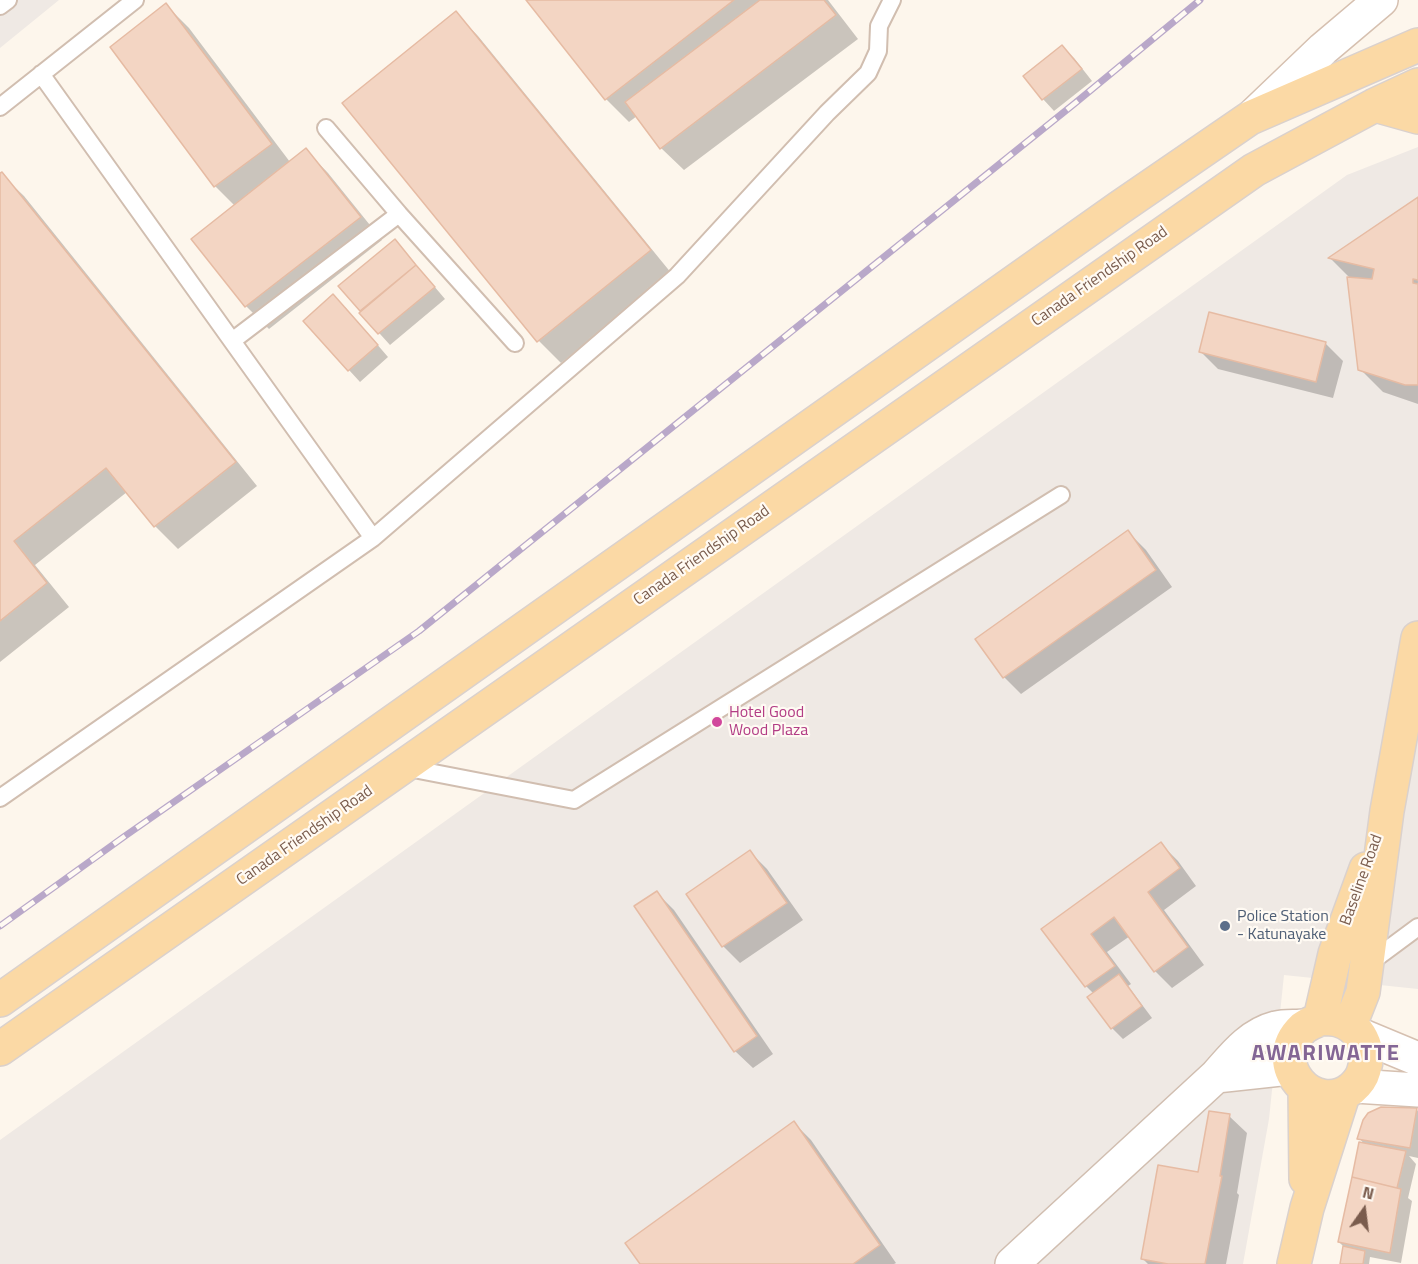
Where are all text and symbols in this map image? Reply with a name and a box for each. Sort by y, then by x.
street label: Canada Friendship Road [1028,223,1172,331]
street label: Canada Friendship Road [630,502,774,610]
place label: Hotel Good Wood Plaza [729,703,808,741]
marker: Hotel Good Wood Plaza [710,715,724,729]
street label: Canada Friendship Road [233,782,377,890]
street label: Baseline Road [1337,832,1387,928]
place label: Police Station - Katunayake [1237,907,1329,945]
marker: Police Station - Katunayake [1218,919,1232,933]
district label: AWARIWATTE [1252,1042,1400,1068]
north arrow [1334,1180,1394,1240]
text: N [1360,1180,1377,1206]

